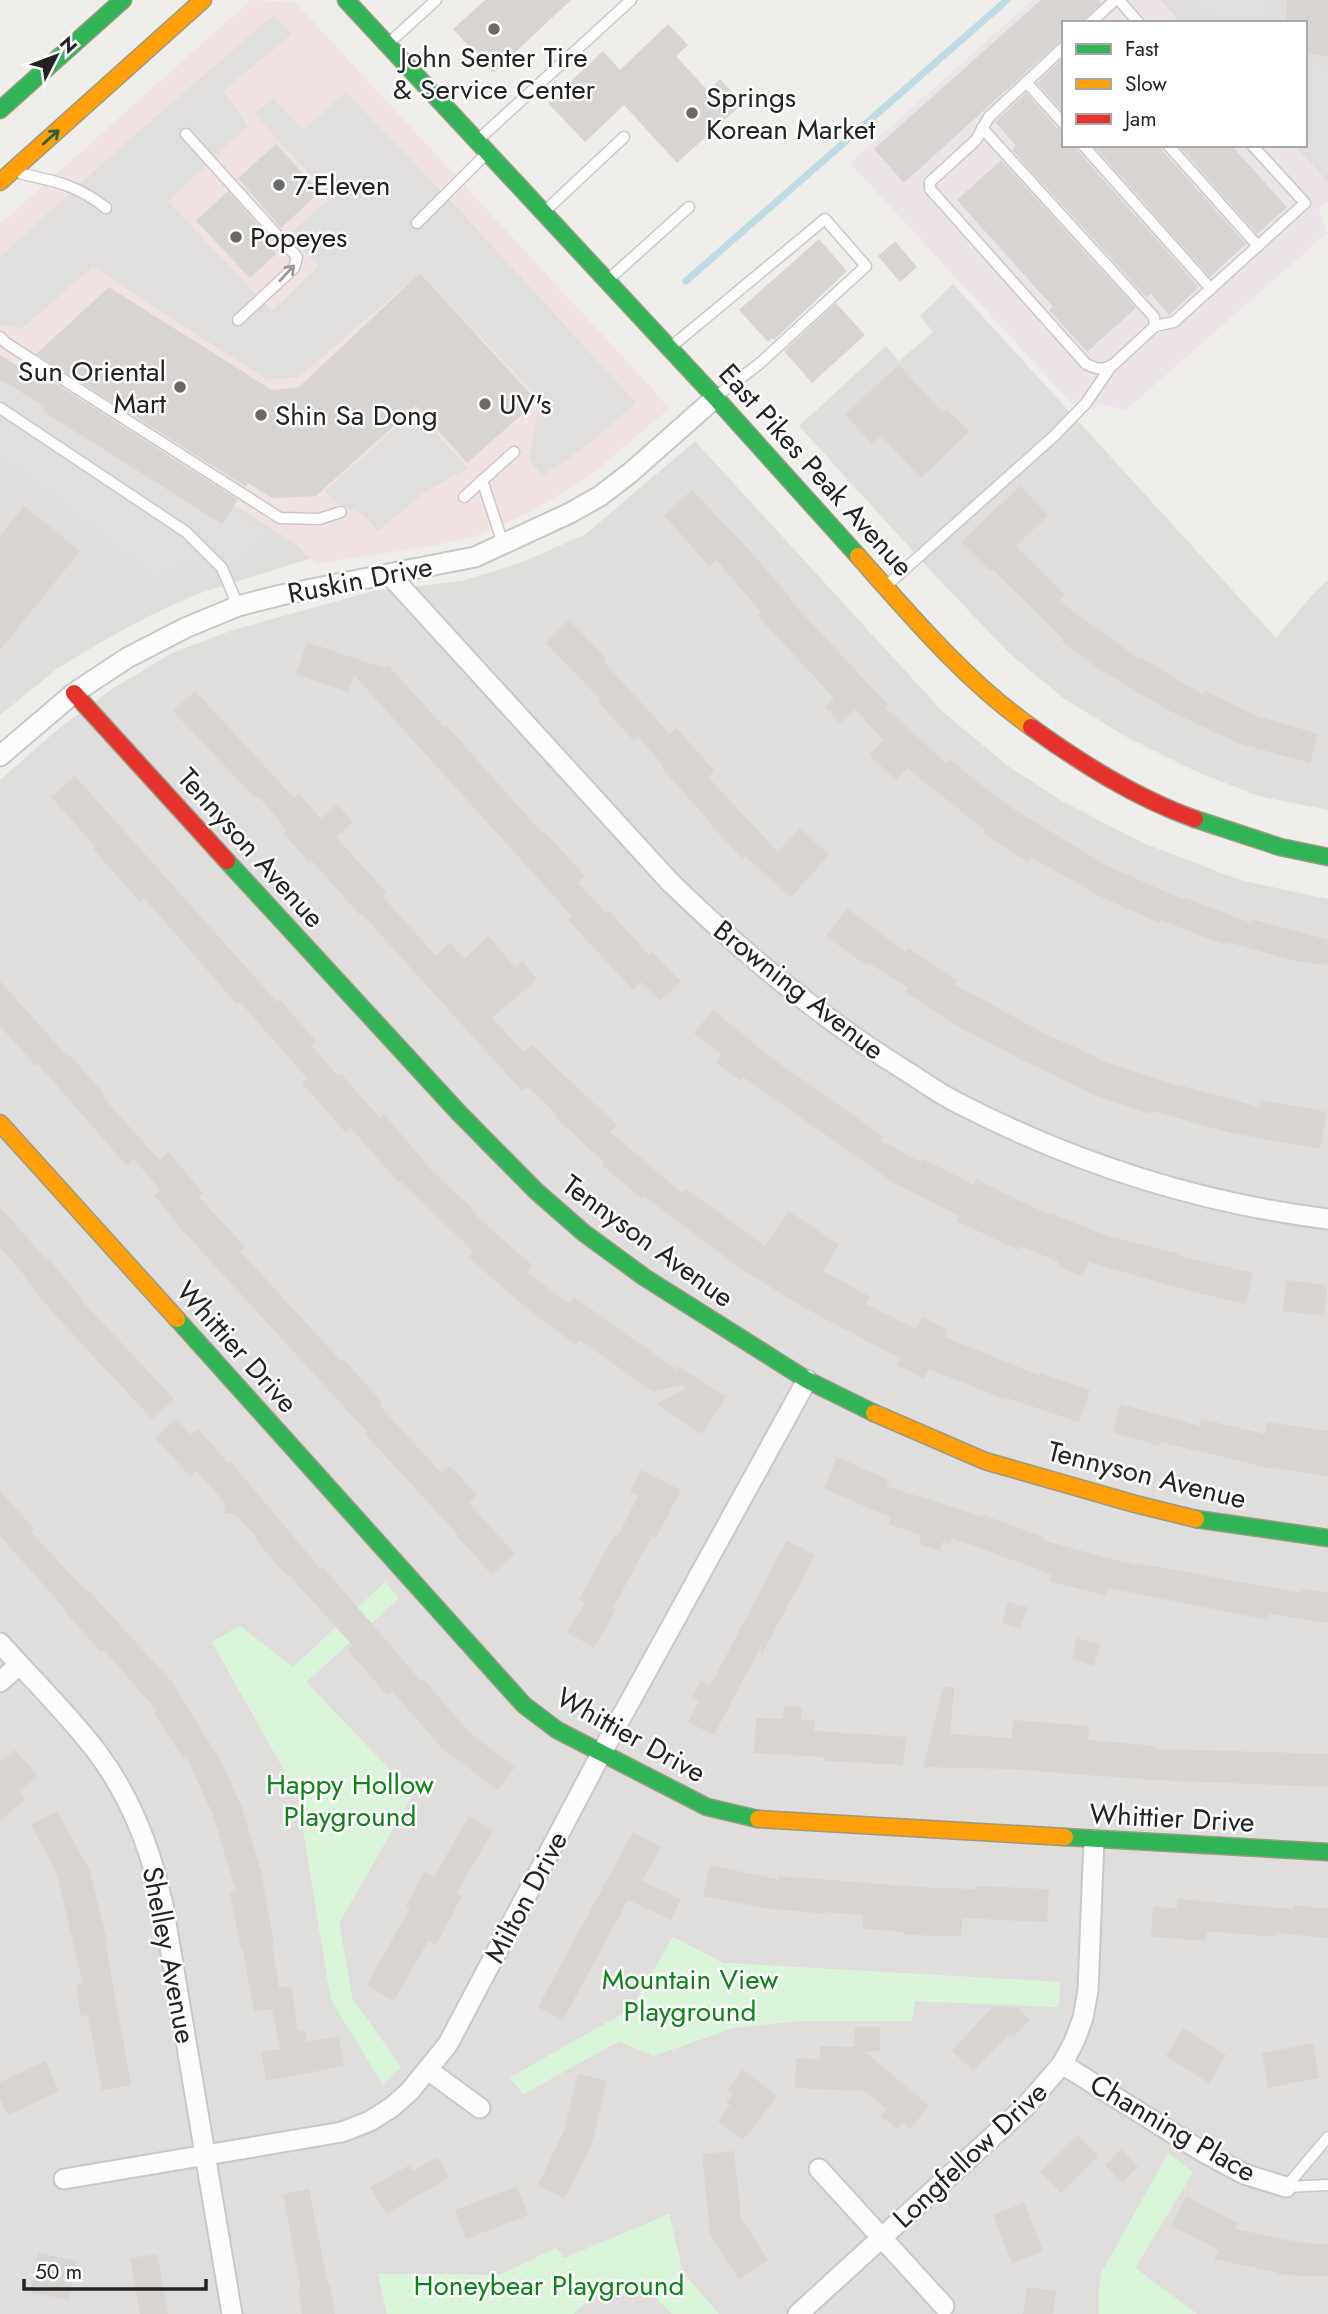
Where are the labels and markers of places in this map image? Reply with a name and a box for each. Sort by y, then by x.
marker: John Senter Tire & Service Center [486,21,502,37]
place label: John Senter Tire & Service Center [393,37,596,110]
place label: Springs Korean Market [706,77,876,150]
marker: Springs Korean Market [684,105,700,121]
place label: 7-Eleven [293,165,390,206]
marker: 7-Eleven [271,177,287,193]
place label: Popeyes [250,217,347,258]
marker: Popeyes [228,229,244,245]
place label: Sun Oriental Mart [18,351,166,424]
marker: Sun Oriental Mart [172,379,188,395]
place label: UV's [499,384,551,425]
place label: Shin Sa Dong [275,395,438,436]
marker: UV's [477,396,493,412]
marker: Shin Sa Dong [253,407,269,423]

